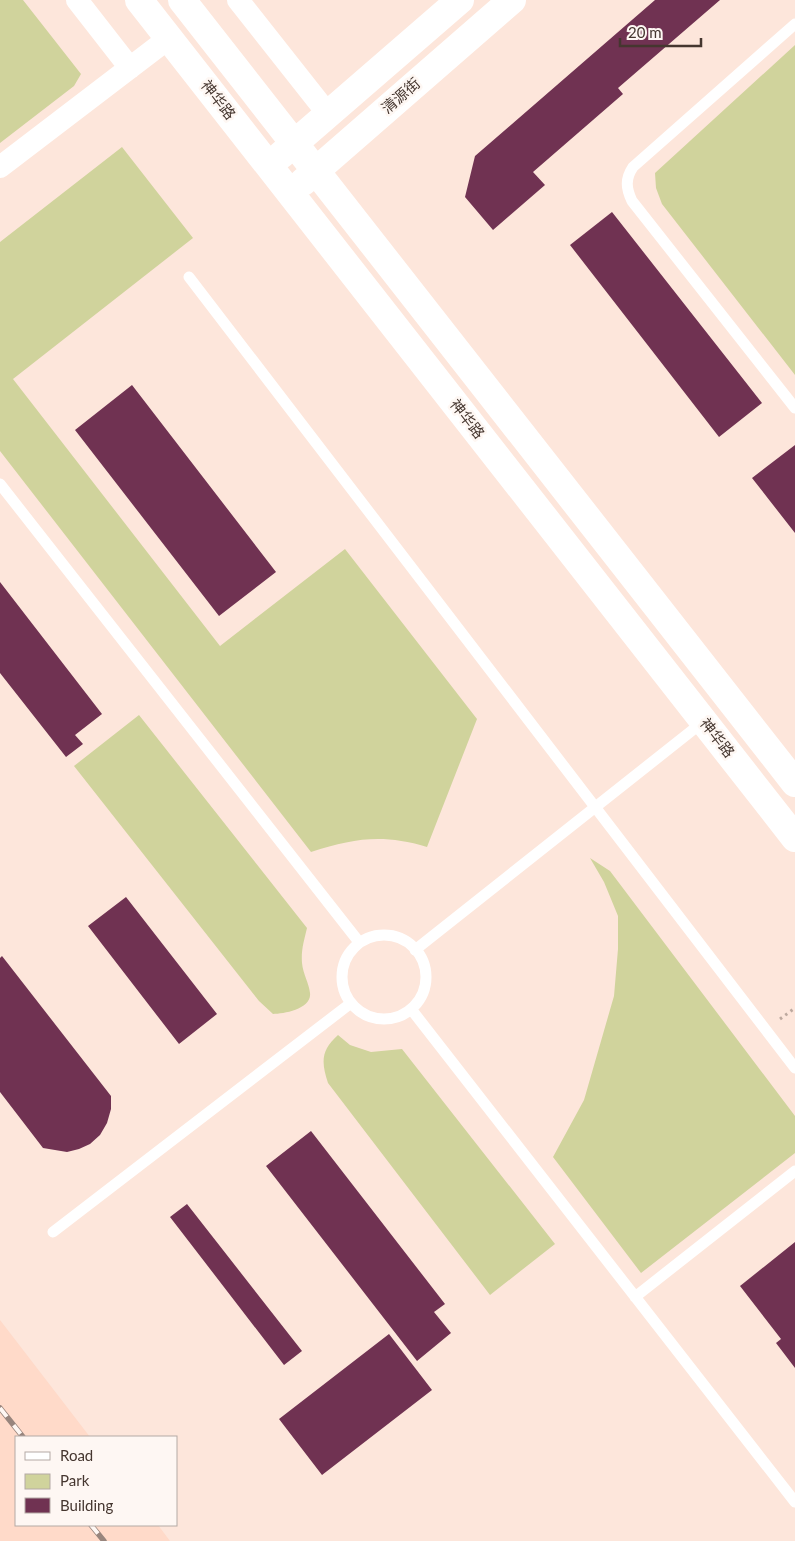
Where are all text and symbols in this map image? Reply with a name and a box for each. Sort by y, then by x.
scale bar [620,15,701,47]
text: 20 m [628,23,662,41]
street label: 清源街 [377,74,423,117]
street label: 神华路 [198,76,240,123]
street label: 神华路 [447,395,489,442]
street label: 神华路 [697,714,739,761]
legend [15,1436,178,1526]
text: Road [60,1446,93,1464]
text: Park [60,1471,90,1489]
text: Building [60,1496,113,1514]

